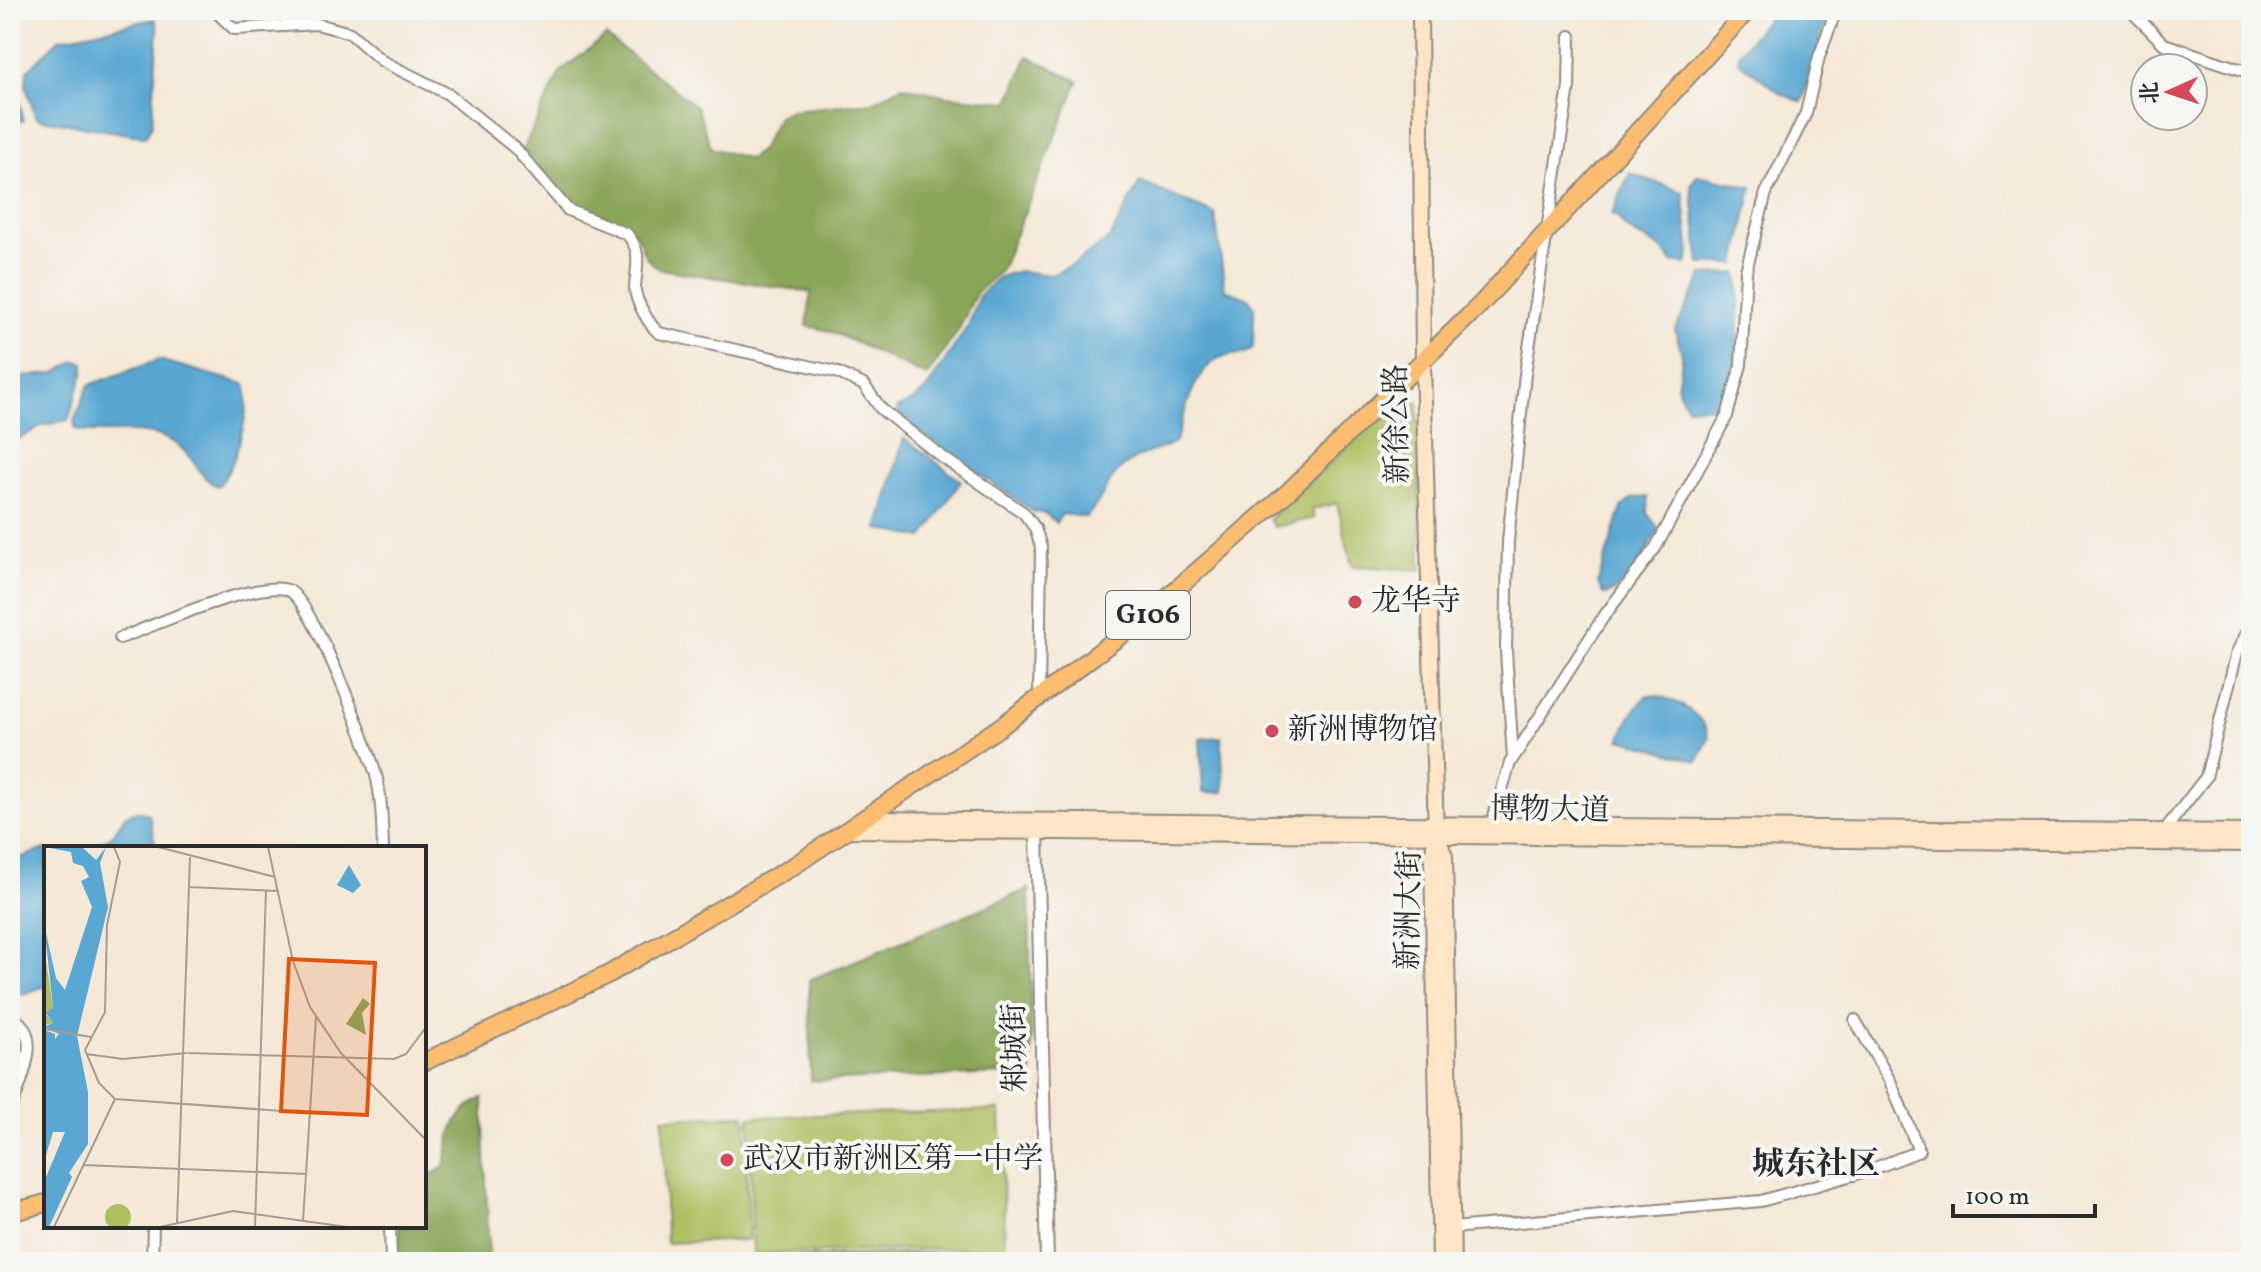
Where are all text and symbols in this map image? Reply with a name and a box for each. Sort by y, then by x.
north arrow [2129,52,2209,132]
text: 北 [2135,81,2168,105]
street label: 新徐公路 [1376,364,1420,484]
place label: 龙华寺 [1371,581,1461,623]
road number: G106 [1106,591,1190,639]
marker: 龙华寺 [1346,593,1364,611]
place label: 新洲博物馆 [1288,710,1438,752]
marker: 新洲博物馆 [1263,722,1281,740]
street label: 博物大道 [1490,789,1610,833]
inset map [44,846,426,1228]
street label: 新洲大街 [1388,850,1432,970]
street label: 邾城街 [994,1003,1038,1093]
place label: 武汉市新洲区第一中学 [743,1139,1043,1181]
district label: 城东社区 [1752,1144,1880,1188]
marker: 武汉市新洲区第一中学 [718,1151,736,1169]
scale bar [1953,1168,2095,1218]
text: 100 m [1965,1181,2030,1215]

